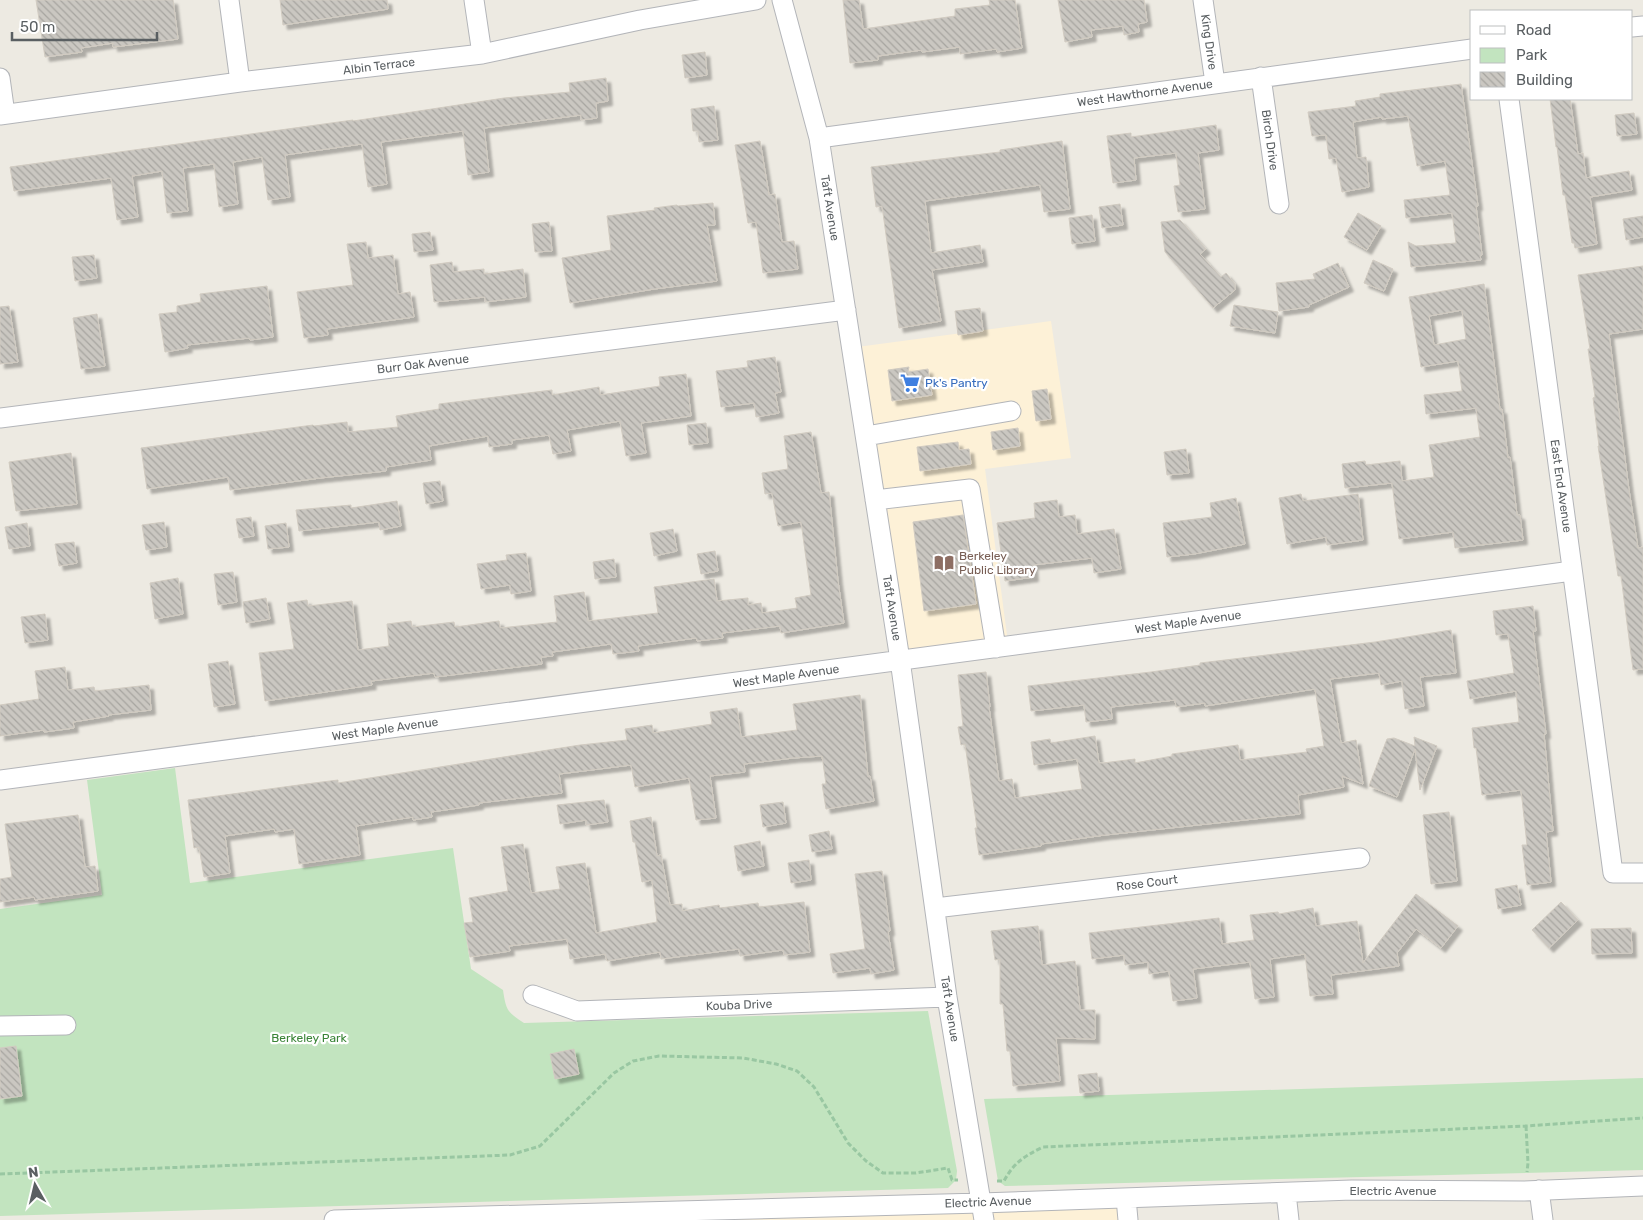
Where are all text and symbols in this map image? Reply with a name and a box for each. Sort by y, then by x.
scale bar [12,10,158,42]
legend [1470,10,1633,100]
street label: King Drive [1198,13,1220,71]
text: 50 m [20,18,55,36]
text: Road [1516,21,1552,39]
text: Park [1516,46,1547,64]
street label: Albin Terrace [342,55,416,77]
text: Building [1516,71,1573,89]
street label: West Hawthorne Avenue [1076,77,1214,109]
street label: Birch Drive [1259,109,1281,172]
street label: Taft Avenue [818,174,842,242]
street label: Burr Oak Avenue [376,351,470,377]
supermarket icon: Pk's Pantry [899,372,921,394]
place label: Pk's Pantry [925,376,988,390]
street label: East End Avenue [1548,438,1575,534]
place label: Berkeley Public Library [959,549,1036,577]
library icon: Berkeley Public Library [933,552,955,574]
street label: Taft Avenue [880,574,904,642]
street label: West Maple Avenue [1134,608,1242,636]
street label: West Maple Avenue [732,662,840,690]
street label: West Maple Avenue [331,715,439,743]
street label: Rose Court [1115,872,1179,894]
street label: Taft Avenue [938,975,962,1043]
street label: Kouba Drive [705,997,773,1013]
park label: Berkeley Park [271,1031,348,1045]
north arrow [10,1160,60,1210]
text: N [27,1164,39,1182]
street label: Electric Avenue [1350,1184,1437,1198]
street label: Electric Avenue [944,1193,1032,1211]

